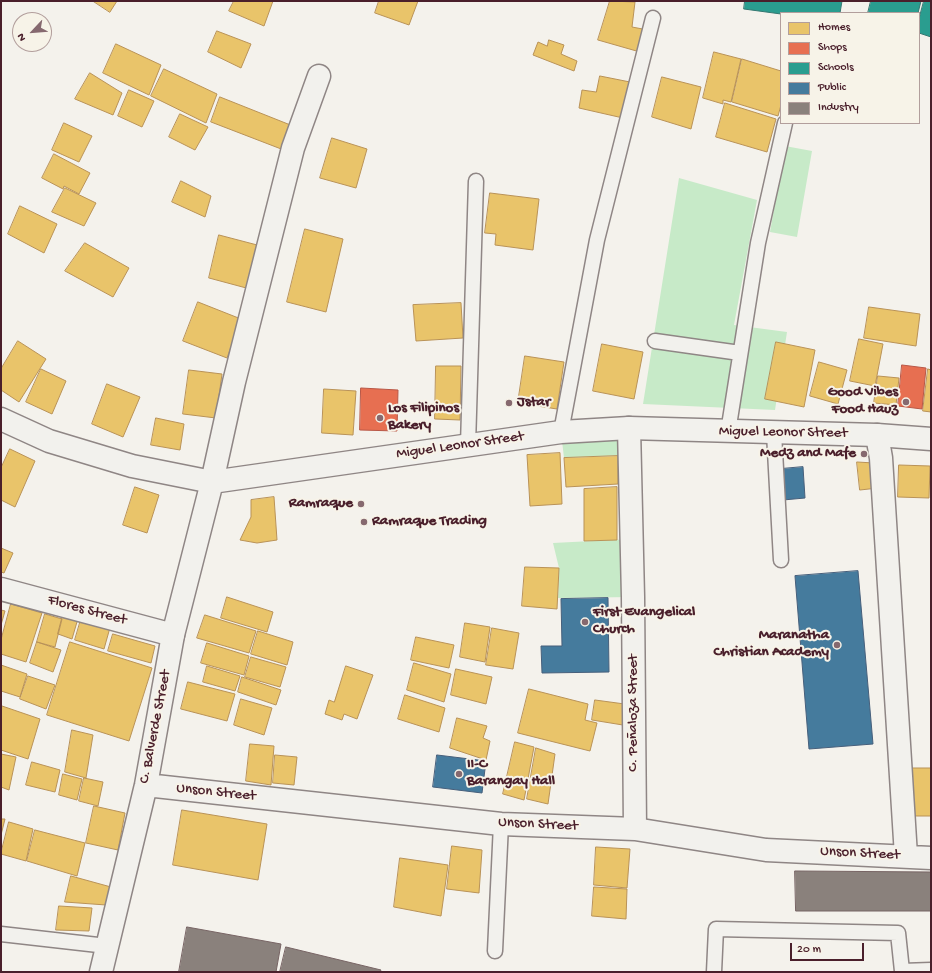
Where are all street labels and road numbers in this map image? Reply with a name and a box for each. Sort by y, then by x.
street label: Miguel Leonor Street [719,423,847,443]
street label: Miguel Leonor Street [395,428,525,464]
street label: Flores Street [46,592,128,630]
street label: C. Peñaloza Street [625,654,643,772]
street label: C. Balverde Street [136,669,176,785]
street label: Unson Street [175,780,257,806]
street label: Unson Street [498,814,578,836]
street label: Unson Street [820,843,900,865]

